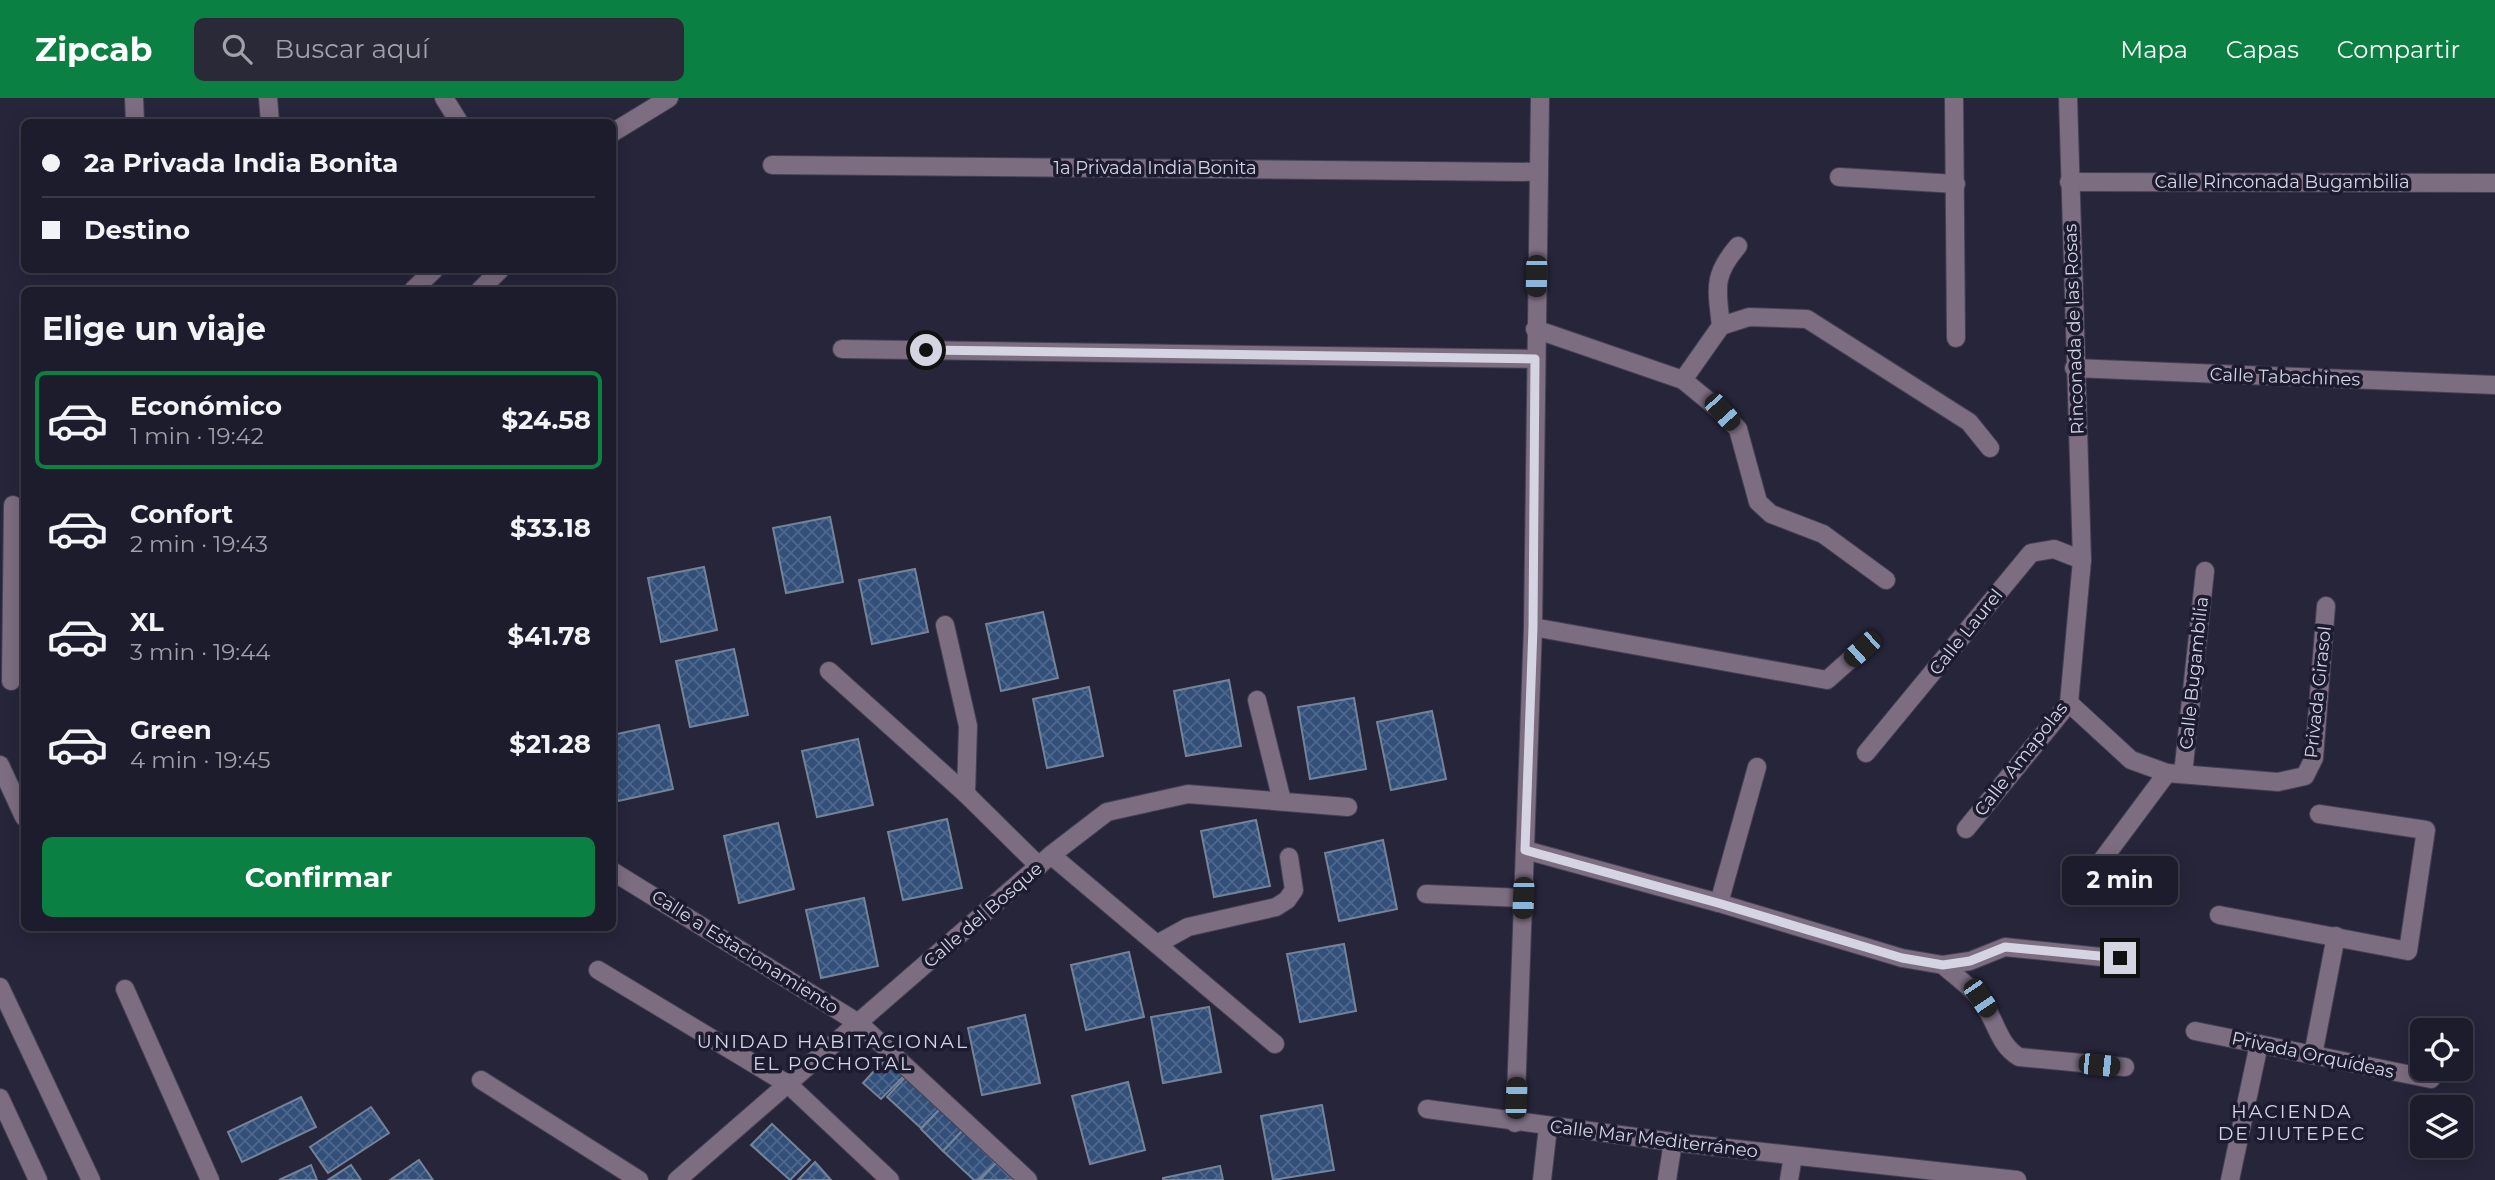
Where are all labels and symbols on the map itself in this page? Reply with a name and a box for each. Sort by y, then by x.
street label: 1a Privada India Bonita [1053,157,1257,179]
street label: Calle Rinconada Bugambilia [2154,171,2410,193]
street label: Rinconada de las Rosas [2059,223,2089,435]
car [1526,255,1547,297]
route start [910,334,942,366]
street label: Calle Tabachines [2209,363,2361,391]
car [1701,389,1744,435]
street label: Calle Laurel [1925,584,2007,680]
street label: Calle Bugambilia [2175,595,2213,751]
street label: Privada Girasol [2300,625,2336,759]
car [1840,627,1885,671]
street label: Calle Amapolas [1970,697,2073,820]
callout: 2 min [2062,856,2178,906]
street label: Calle del Bosque [919,857,1047,972]
car [1512,877,1535,919]
street label: Calle a Estacionamiento [647,885,843,1019]
route end [2104,942,2136,974]
car [1960,975,2001,1021]
street label: Privada Orquídeas [2230,1027,2396,1083]
district label: UNIDAD HABITACIONAL EL POCHOTAL [697,1030,969,1075]
car [2078,1052,2121,1078]
car [1505,1077,1528,1119]
district label: HACIENDA DE JIUTEPEC [2218,1100,2366,1145]
street label: Calle Mar Mediterráneo [1549,1115,1759,1163]

